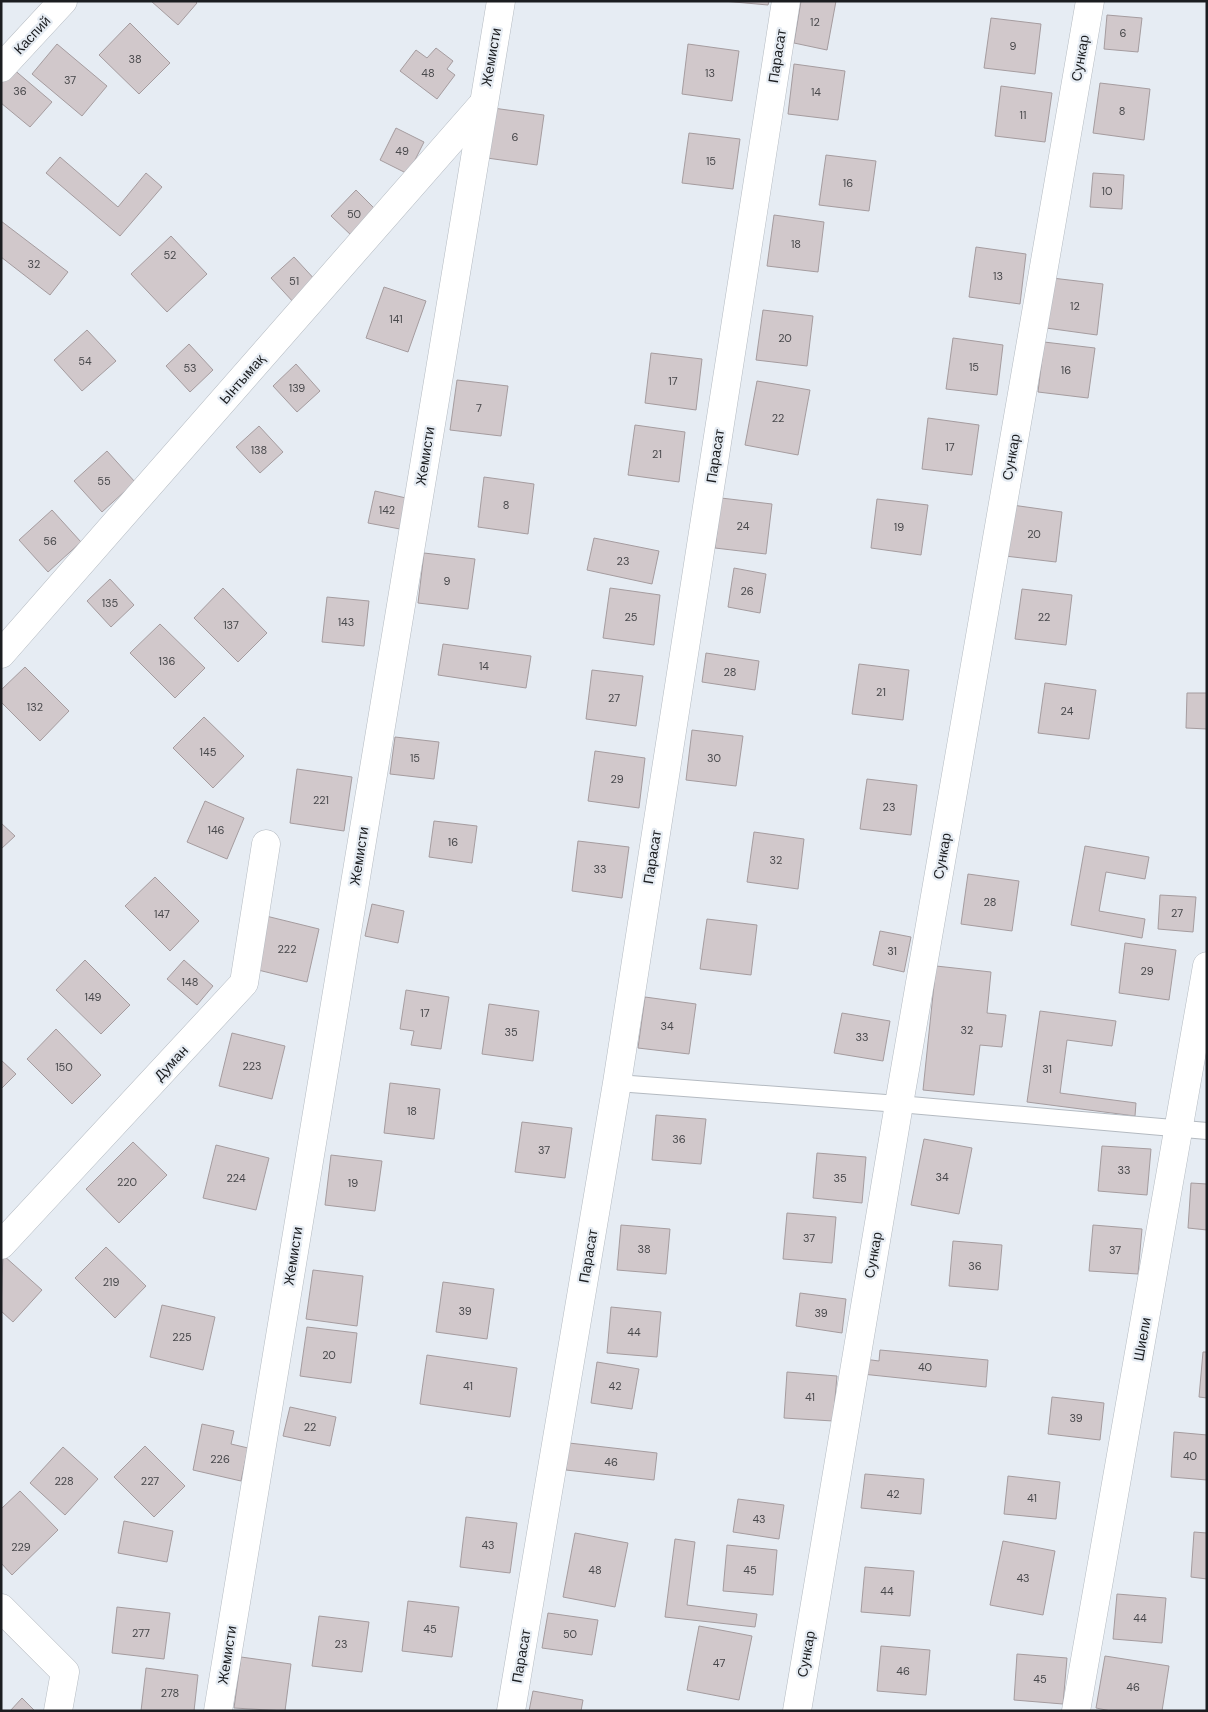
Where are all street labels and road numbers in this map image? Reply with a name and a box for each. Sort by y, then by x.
street label: Каспий [10,12,54,58]
street label: Жемисти [477,26,505,88]
street label: Парасат [764,27,790,84]
street label: Сункар [1067,33,1093,83]
street label: Ынтымақ [215,350,269,408]
street label: Жемисти [411,425,439,487]
street label: Парасат [702,427,728,484]
street label: Сункар [998,432,1024,482]
street label: Жемисти [345,825,373,887]
street label: Парасат [639,828,665,885]
street label: Сункар [929,831,955,881]
street label: Думан [150,1042,192,1084]
street label: Жемисти [279,1225,307,1287]
street label: Парасат [574,1227,602,1284]
street label: Сункар [860,1230,886,1280]
street label: Шиели [1129,1316,1155,1362]
street label: Жемисти [213,1624,241,1686]
street label: Парасат [507,1627,535,1684]
street label: Сункар [793,1629,819,1679]

